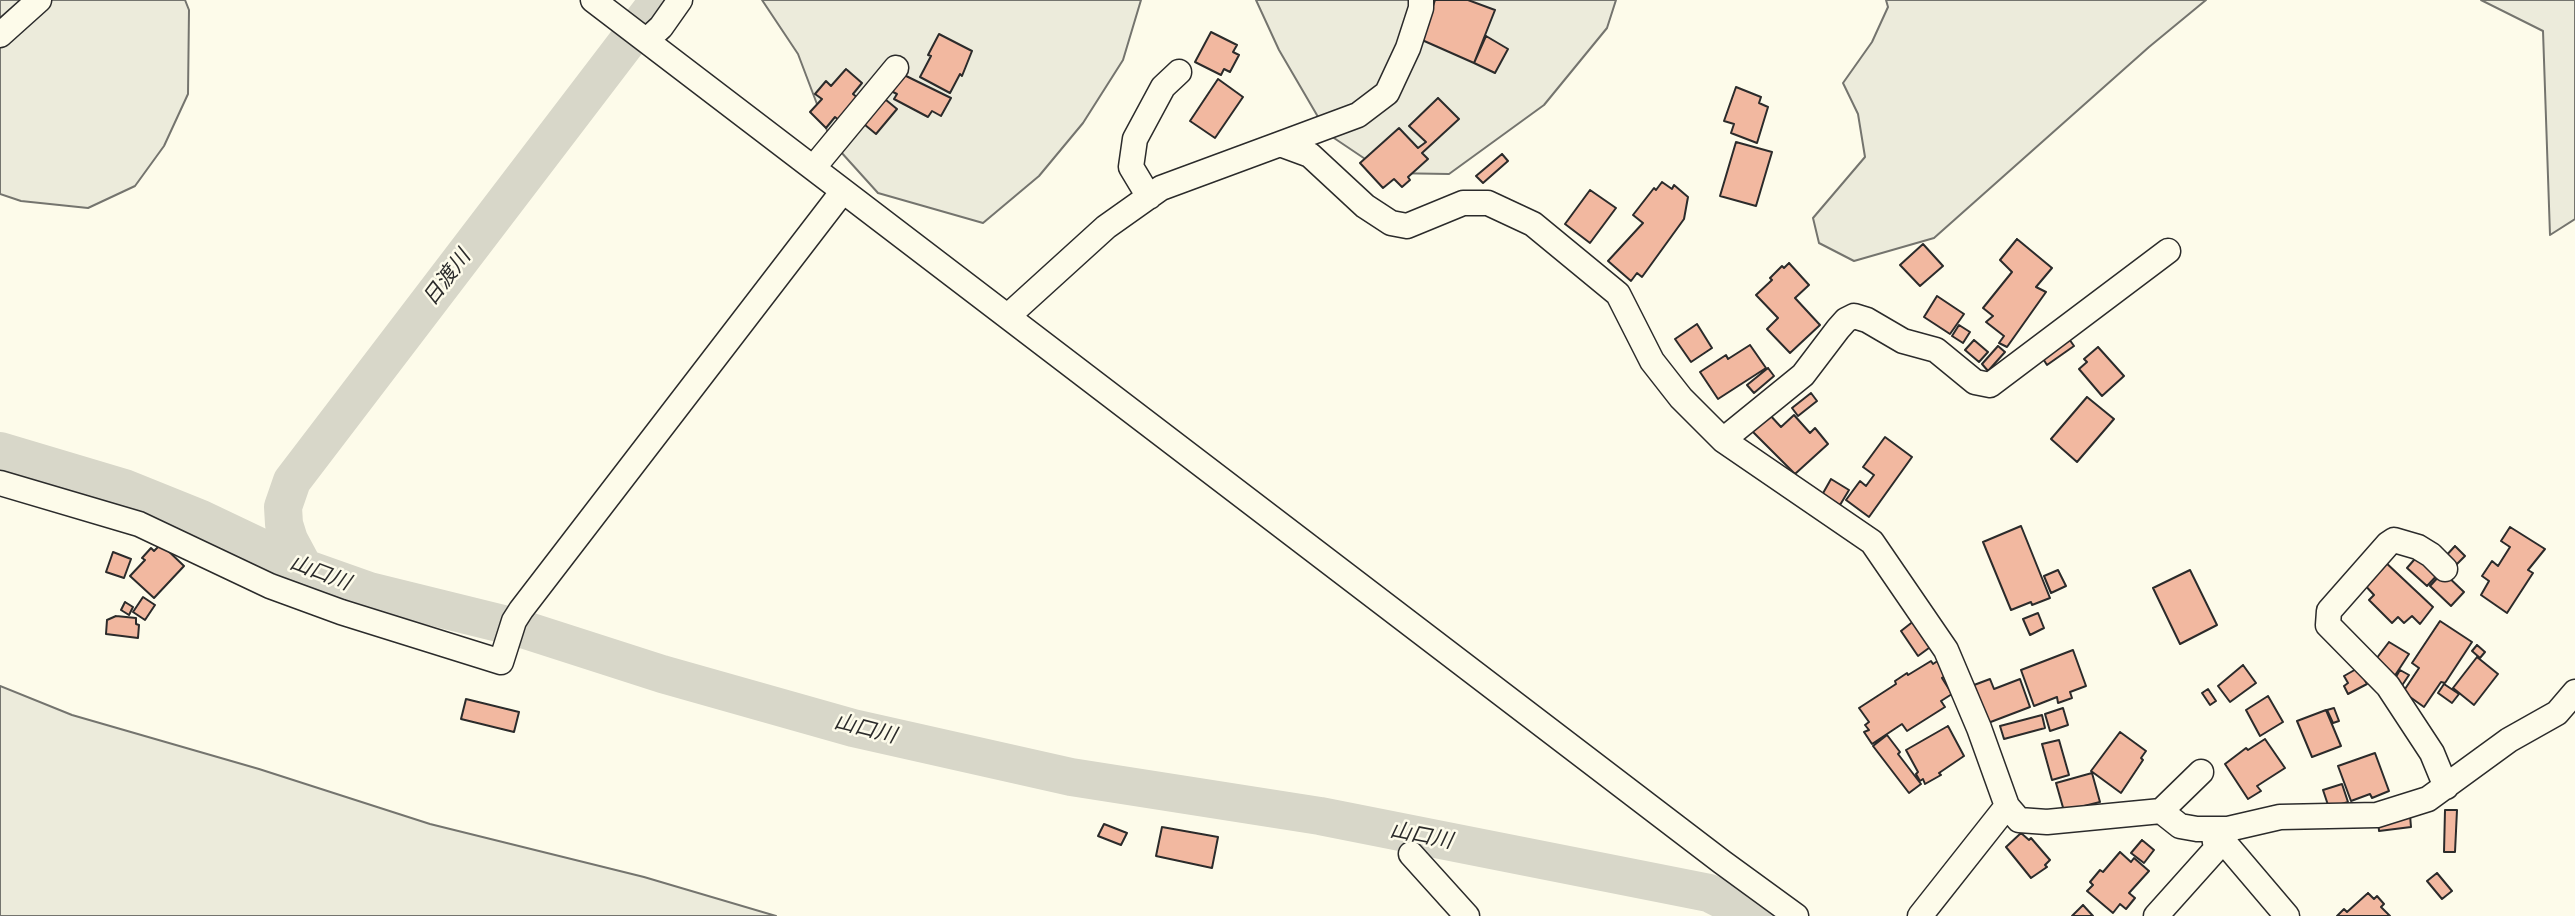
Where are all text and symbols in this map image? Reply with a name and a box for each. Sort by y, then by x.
water label: 日渡川 [418,245,476,311]
water label: 山口川 [286,550,354,596]
water label: 山口川 [831,709,899,749]
water label: 山口川 [1388,818,1454,854]

